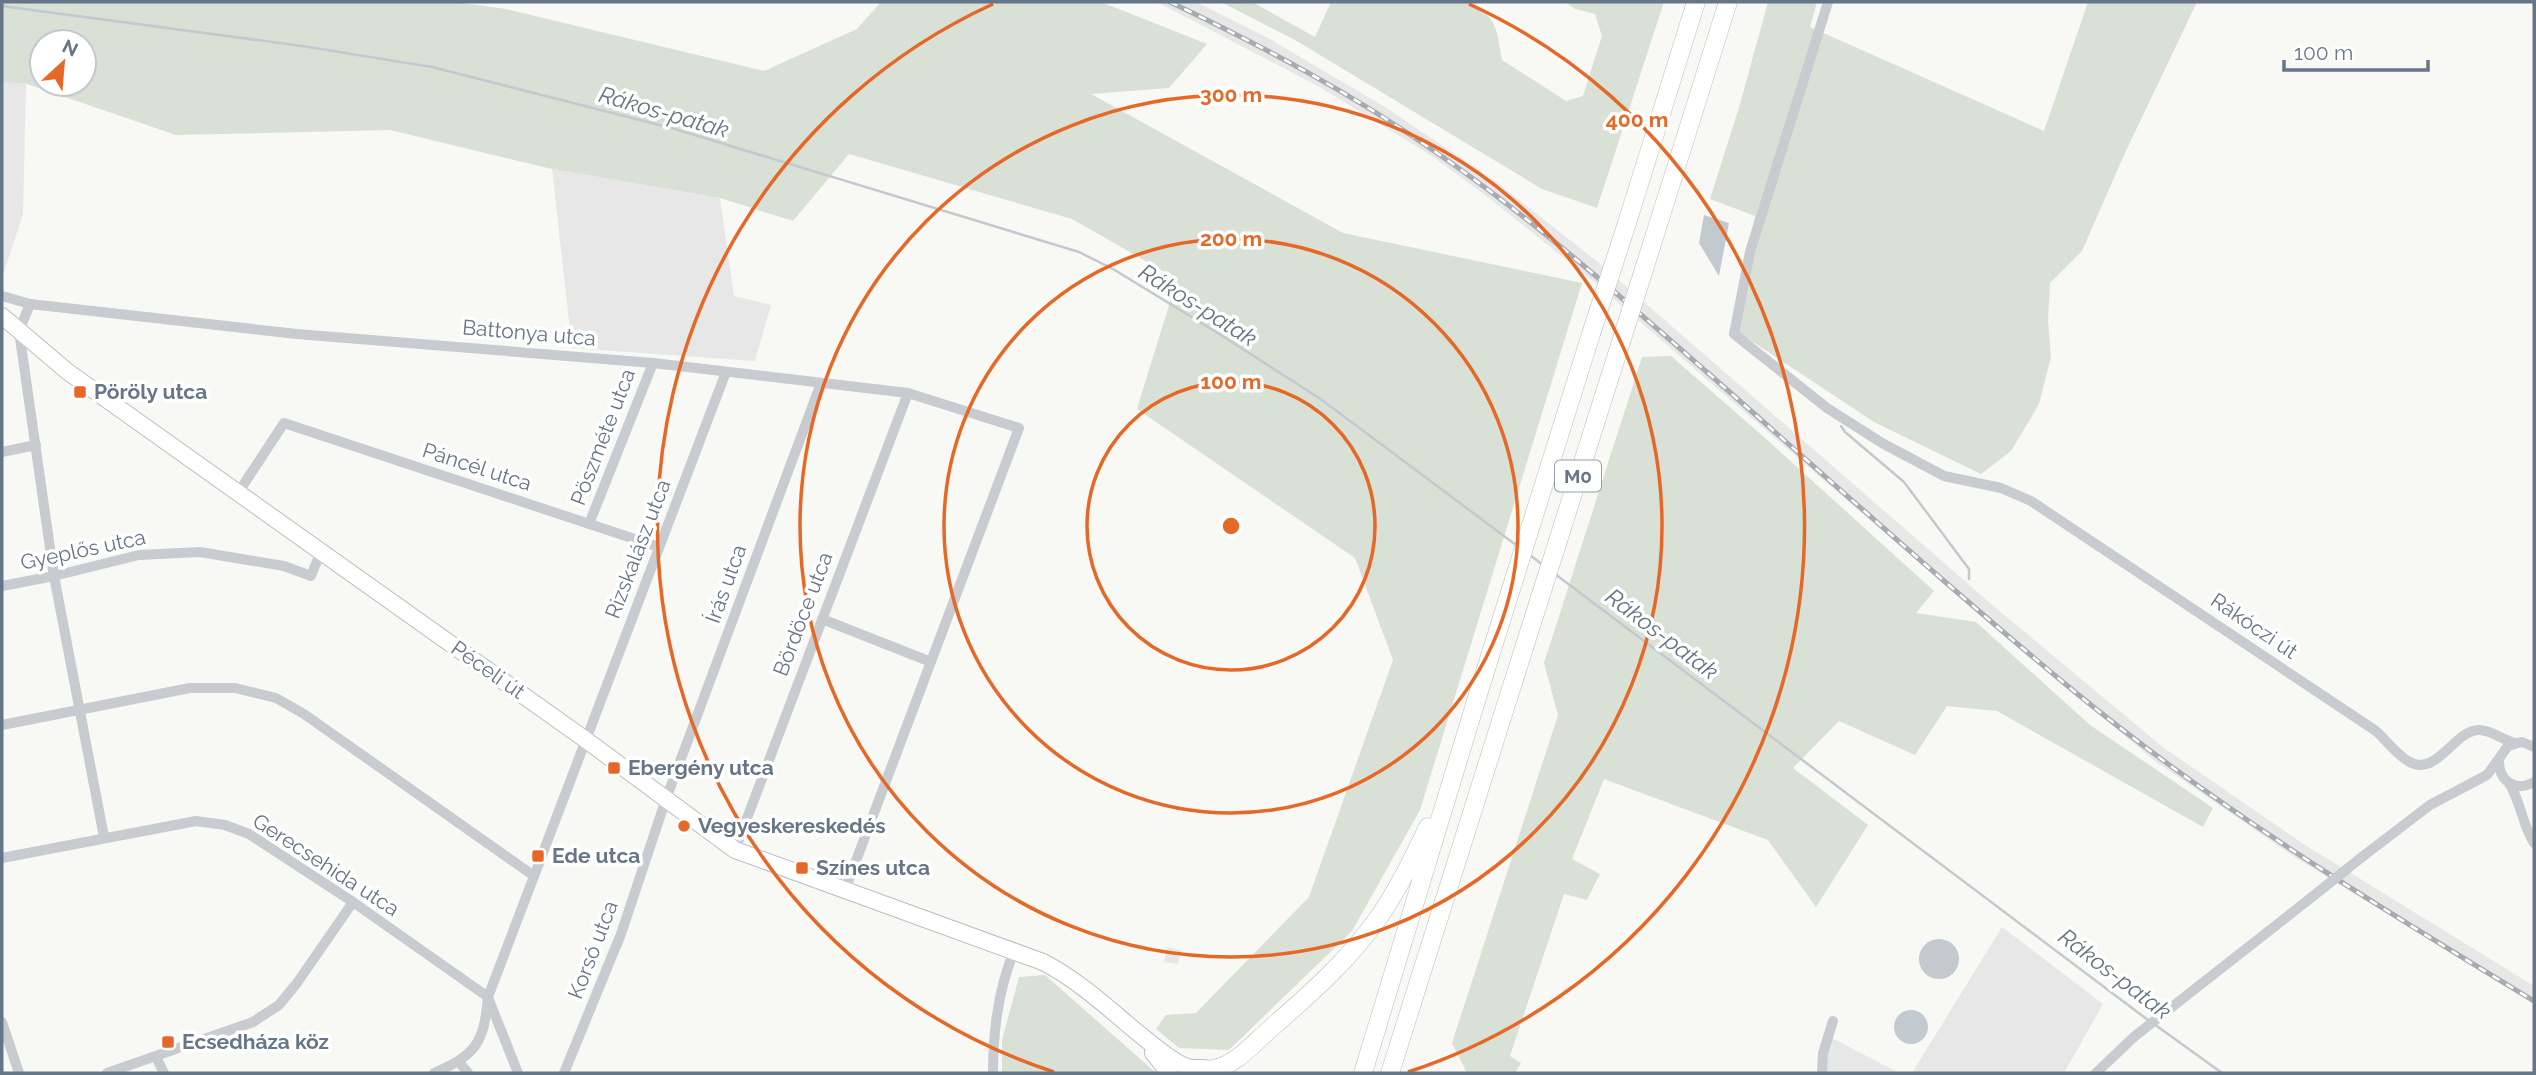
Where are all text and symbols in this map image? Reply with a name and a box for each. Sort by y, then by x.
north arrow [28,28,98,98]
scale bar [2284,28,2428,72]
text: N [59,35,82,61]
text: 100 m [2294,40,2353,65]
water label: Rákos-patak [596,80,732,143]
text: 300 m [1200,82,1262,107]
text: 400 m [1606,107,1668,132]
text: 200 m [1200,226,1262,251]
water label: Rákos-patak [1134,258,1262,352]
street label: Battonya utca [461,314,597,351]
street label: Pöszméte utca [565,365,640,509]
text: 100 m [1201,369,1261,394]
place label: Pöröly utca [94,379,207,404]
marker: Pöröly utca [72,384,88,400]
street label: Páncél utca [419,437,535,496]
road number: M0 [1555,461,1601,491]
street label: Rizskalász utca [600,476,675,622]
centre of rings [1219,514,1243,538]
street label: Gyeplős utca [18,524,148,575]
street label: Írás utca [700,541,751,627]
street label: Bördöce utca [767,548,838,679]
water label: Rákos-patak [1601,583,1724,685]
street label: Rákóczi út [2206,587,2302,664]
street label: Péceli út [447,635,530,704]
place label: Ebergény utca [628,755,774,780]
marker: Ebergény utca [606,760,622,776]
street label: Gerecsehida utca [248,808,404,921]
place label: Vegyeskereskedés [698,813,886,838]
marker: Vegyeskereskedés [676,818,692,834]
place label: Ede utca [552,843,640,868]
marker: Ede utca [530,848,546,864]
place label: Színes utca [816,855,930,880]
marker: Színes utca [794,860,810,876]
street label: Korsó utca [562,897,623,1002]
water label: Rákos-patak [2054,923,2177,1025]
place label: Ecsedháza köz [182,1029,329,1054]
marker: Ecsedháza köz [160,1034,176,1050]

